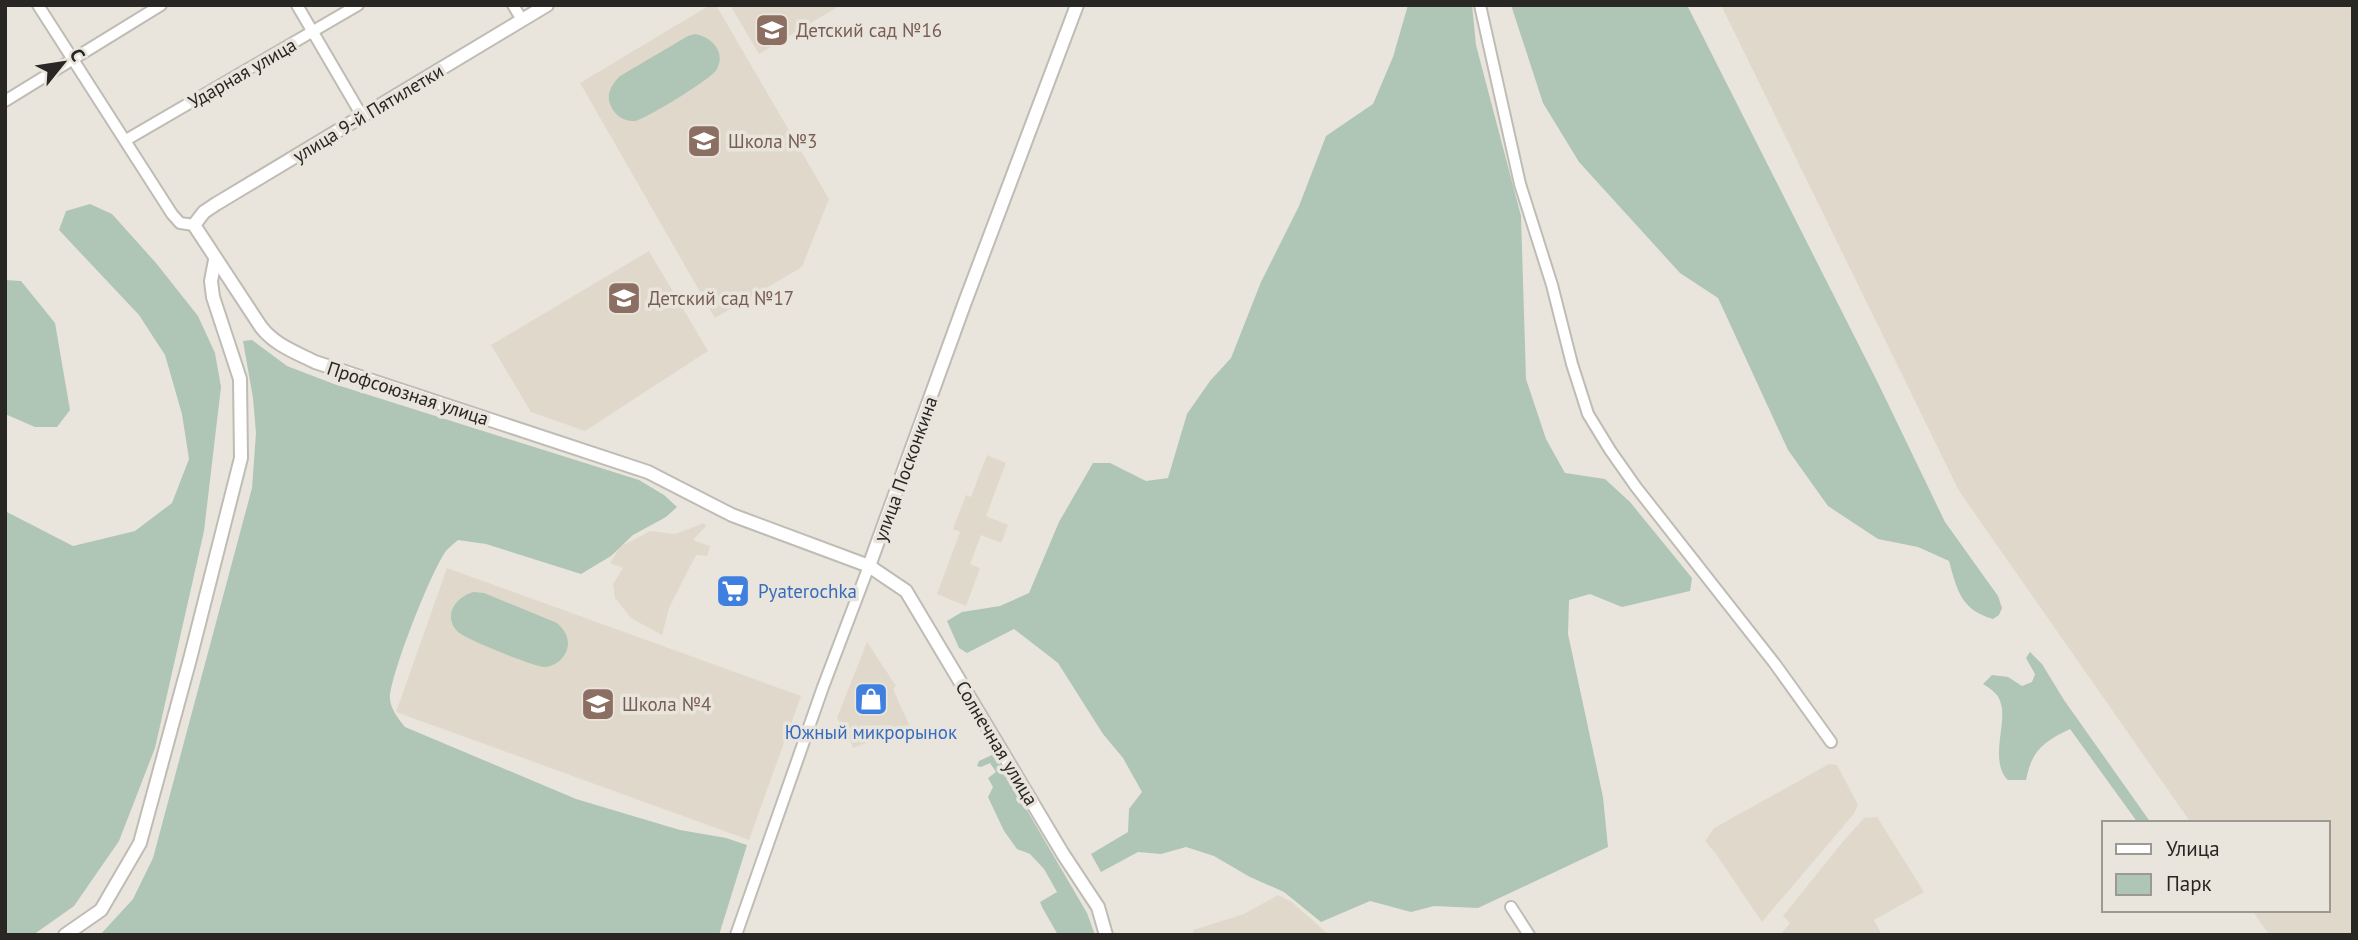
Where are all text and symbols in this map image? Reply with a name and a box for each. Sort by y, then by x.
school or university icon: Детский сад №16 [753,11,791,49]
place label: Детский сад №16 [796,18,942,42]
north arrow [28,28,98,98]
street label: Ударная улица [184,32,300,114]
text: С [65,44,91,65]
street label: улица 9-й Пятилетки [288,58,448,168]
school or university icon: Школа №3 [685,122,723,160]
place label: Школа №3 [728,129,817,153]
school or university icon: Детский сад №17 [605,279,643,317]
place label: Детский сад №17 [648,286,794,310]
street label: Профсоюзная улица [324,356,492,430]
street label: улица Посконкина [868,393,942,545]
supermarket icon: Pyaterochka [714,572,752,610]
place label: Pyaterochka [758,579,857,603]
street label: Солнечная улица [950,676,1044,810]
shop icon: Южный микрорынок [852,680,890,718]
school or university icon: Школа №4 [579,685,617,723]
place label: Школа №4 [622,692,711,716]
place label: Южный микрорынок [785,720,957,744]
legend [2102,821,2330,912]
text: Улица [2166,835,2220,862]
text: Парк [2166,870,2212,897]

